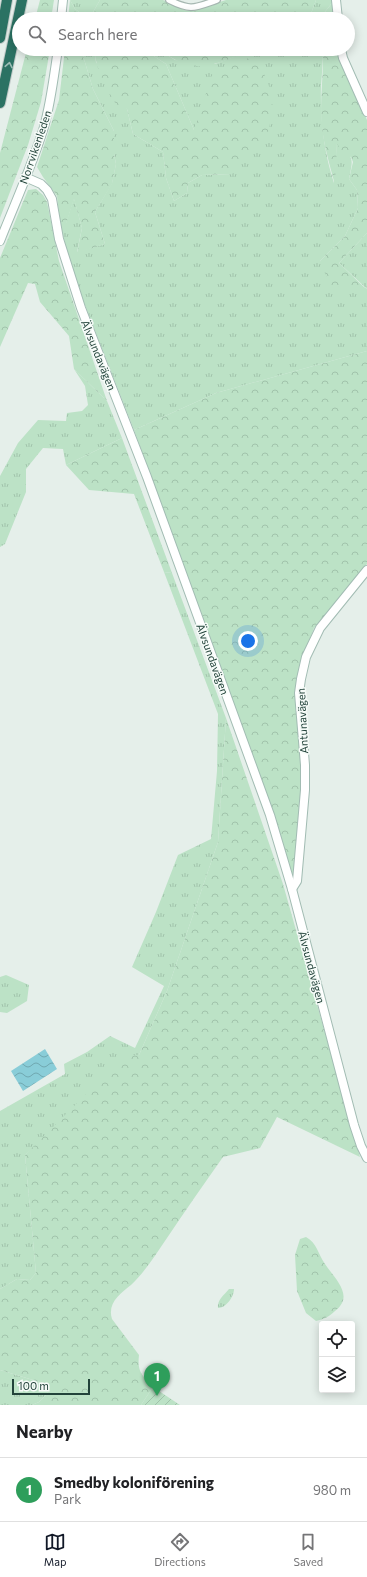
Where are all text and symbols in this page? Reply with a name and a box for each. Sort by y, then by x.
search box [12,12,355,56]
icon: search [26,23,48,45]
text: Search here [58,25,137,43]
one-way arrow [4,62,12,68]
street label: Norrvikenleden [16,108,54,186]
street label: Älvsundavägen [79,318,120,392]
street label: Älvsundavägen [194,621,233,696]
your location [238,631,258,651]
street label: Antunavägen [294,688,310,754]
street label: Älvsundavägen [296,929,329,1005]
map controls [319,1321,355,1393]
button: locate [319,1321,355,1357]
button: layers [319,1357,355,1393]
pin: 1 [144,1363,170,1396]
scale bar [12,1377,90,1396]
text: 100 m [18,1379,49,1392]
text: Nearby [16,1421,73,1442]
text: Smedby koloniförening [54,1473,214,1491]
text: 1 [26,1482,32,1498]
text: 980 m [313,1482,351,1498]
text: Park [54,1491,81,1507]
tab: Map [44,1531,67,1568]
tab: Directions [154,1531,206,1568]
tab: Saved [293,1531,323,1568]

